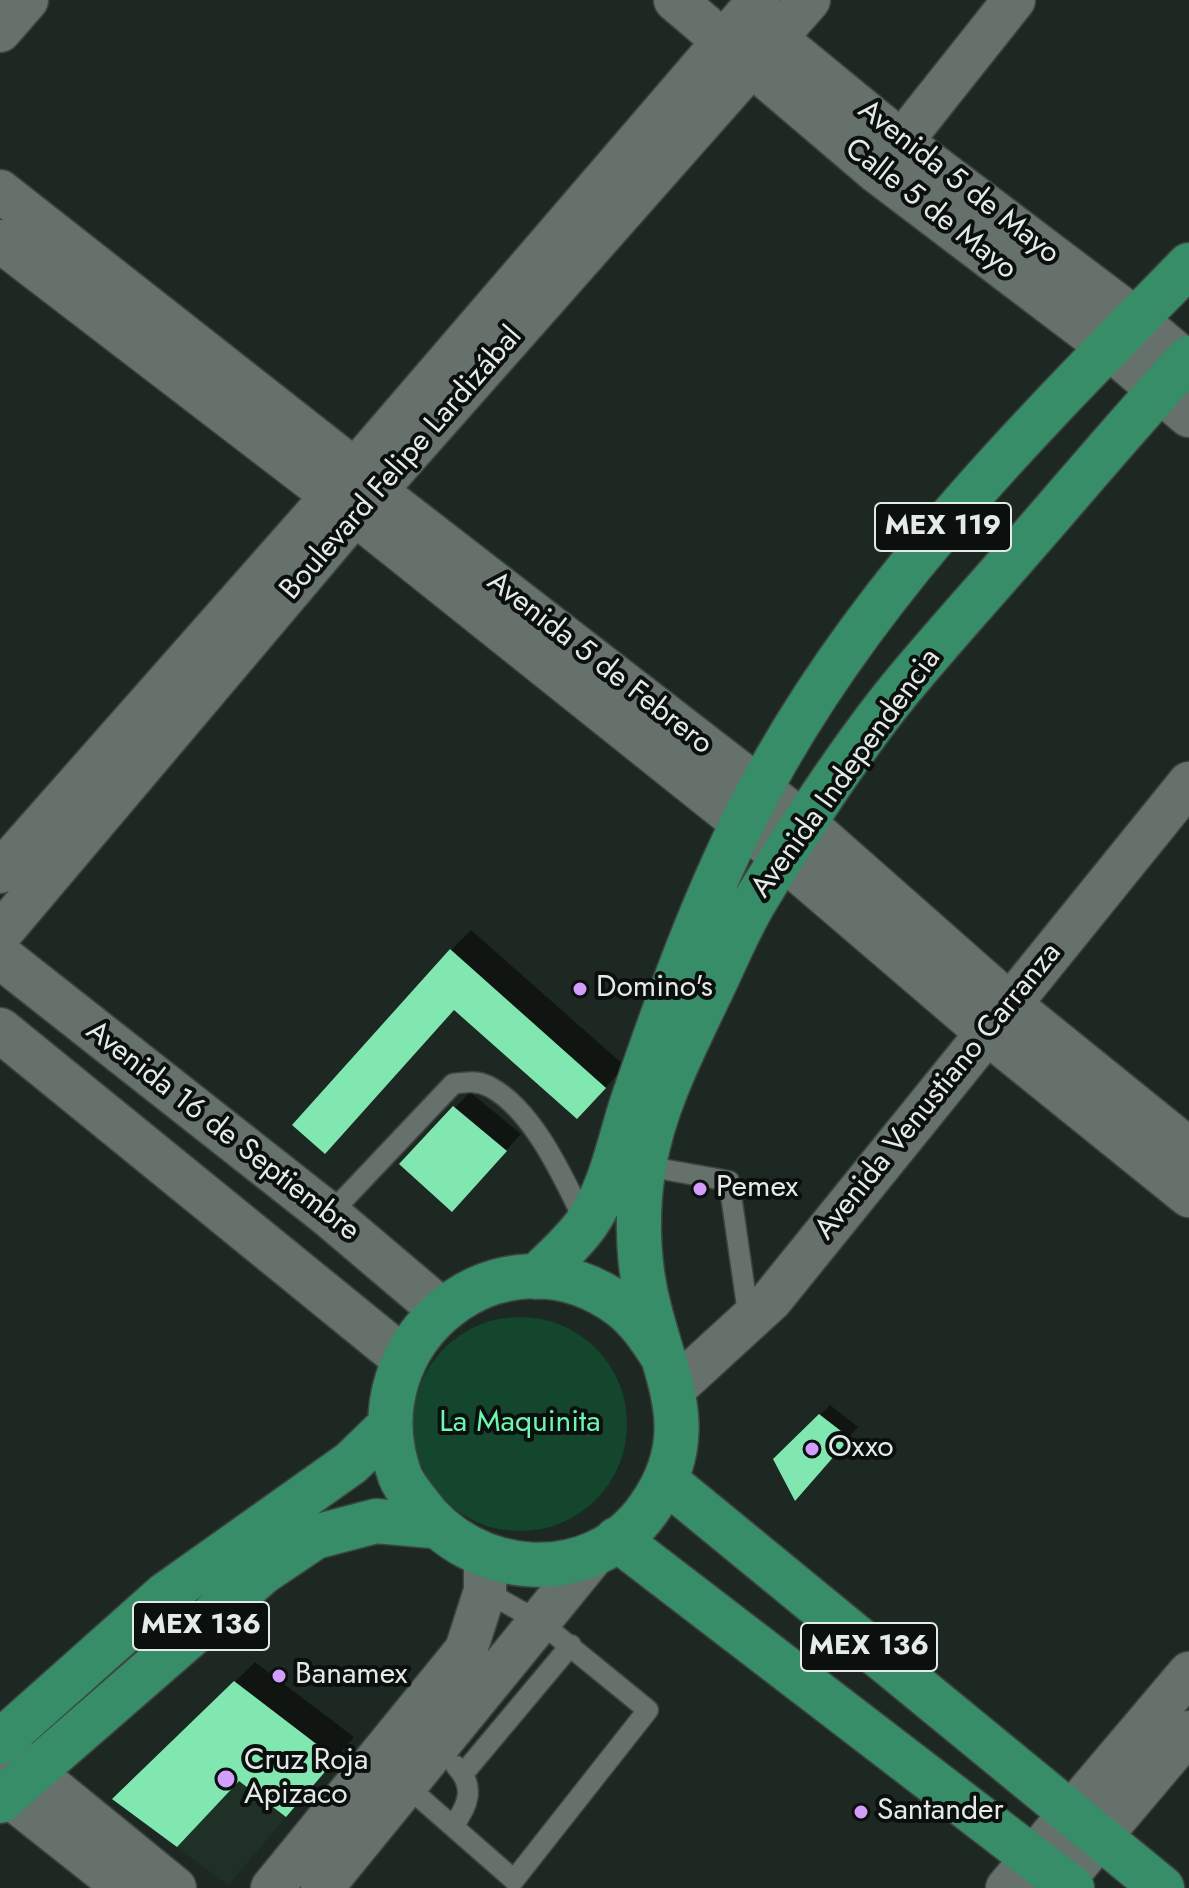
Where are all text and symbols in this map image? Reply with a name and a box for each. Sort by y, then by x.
street label: Avenida 5 de Mayo [850,93,1066,273]
street label: Calle 5 de Mayo [837,132,1023,288]
street label: Boulevard Felipe Lardizábal [273,320,531,608]
road number: MEX 119 [875,503,1011,551]
street label: Avenida 5 de Febrero [479,565,719,763]
street label: Avenida Independencia [744,642,950,906]
street label: Avenida Venustiano Carranza [808,936,1070,1248]
place label: Domino's [596,971,713,1007]
marker: Domino's [571,980,589,998]
street label: Avenida 16 de Septiembre [78,1014,366,1250]
place label: Pemex [716,1171,798,1207]
marker: Pemex [691,1180,709,1198]
park label: La Maquinita [439,1406,601,1442]
place label: Oxxo [828,1431,894,1467]
marker: Oxxo [803,1440,821,1458]
road number: MEX 136 [133,1602,269,1650]
road number: MEX 136 [801,1623,937,1671]
place label: Banamex [295,1658,407,1694]
marker: Banamex [270,1667,288,1685]
place label: Cruz Roja Apizaco [244,1744,368,1814]
marker: Cruz Roja Apizaco [215,1768,237,1790]
place label: Santander [877,1794,1004,1830]
marker: Santander [852,1803,870,1821]

